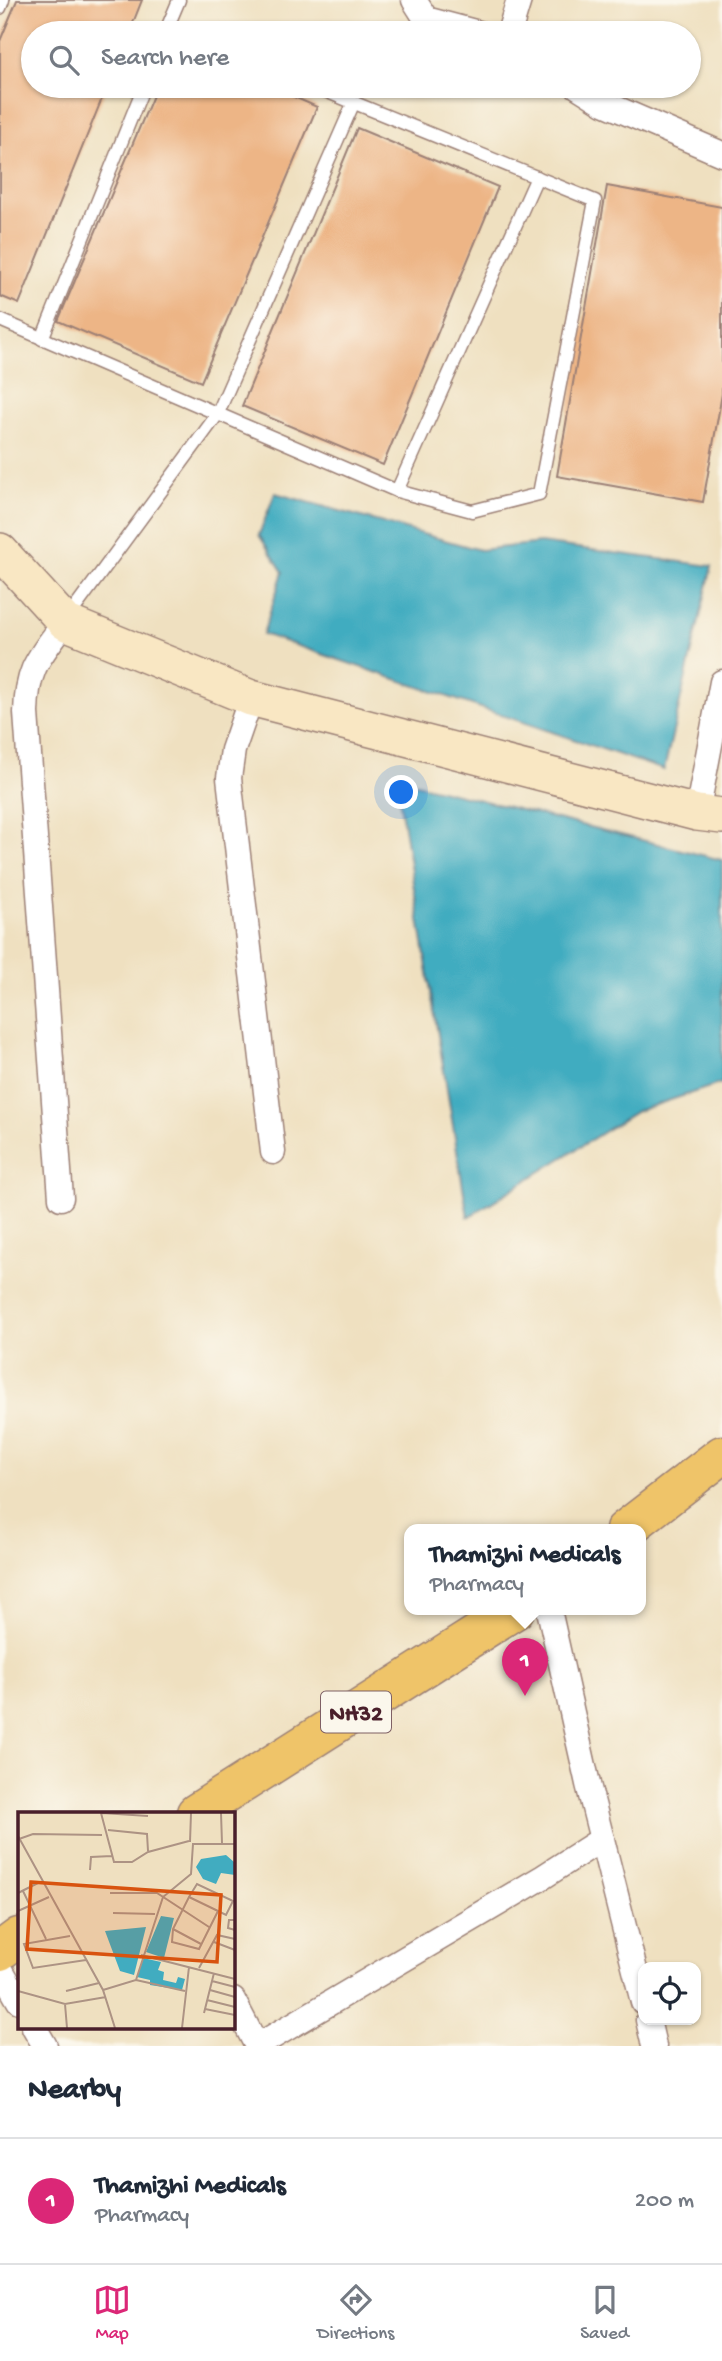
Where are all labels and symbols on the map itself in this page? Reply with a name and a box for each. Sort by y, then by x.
your location [384,775,418,809]
pin: 1 [502,1638,548,1696]
road number: NH32 [321,1692,391,1732]
inset map [18,1812,234,2028]

